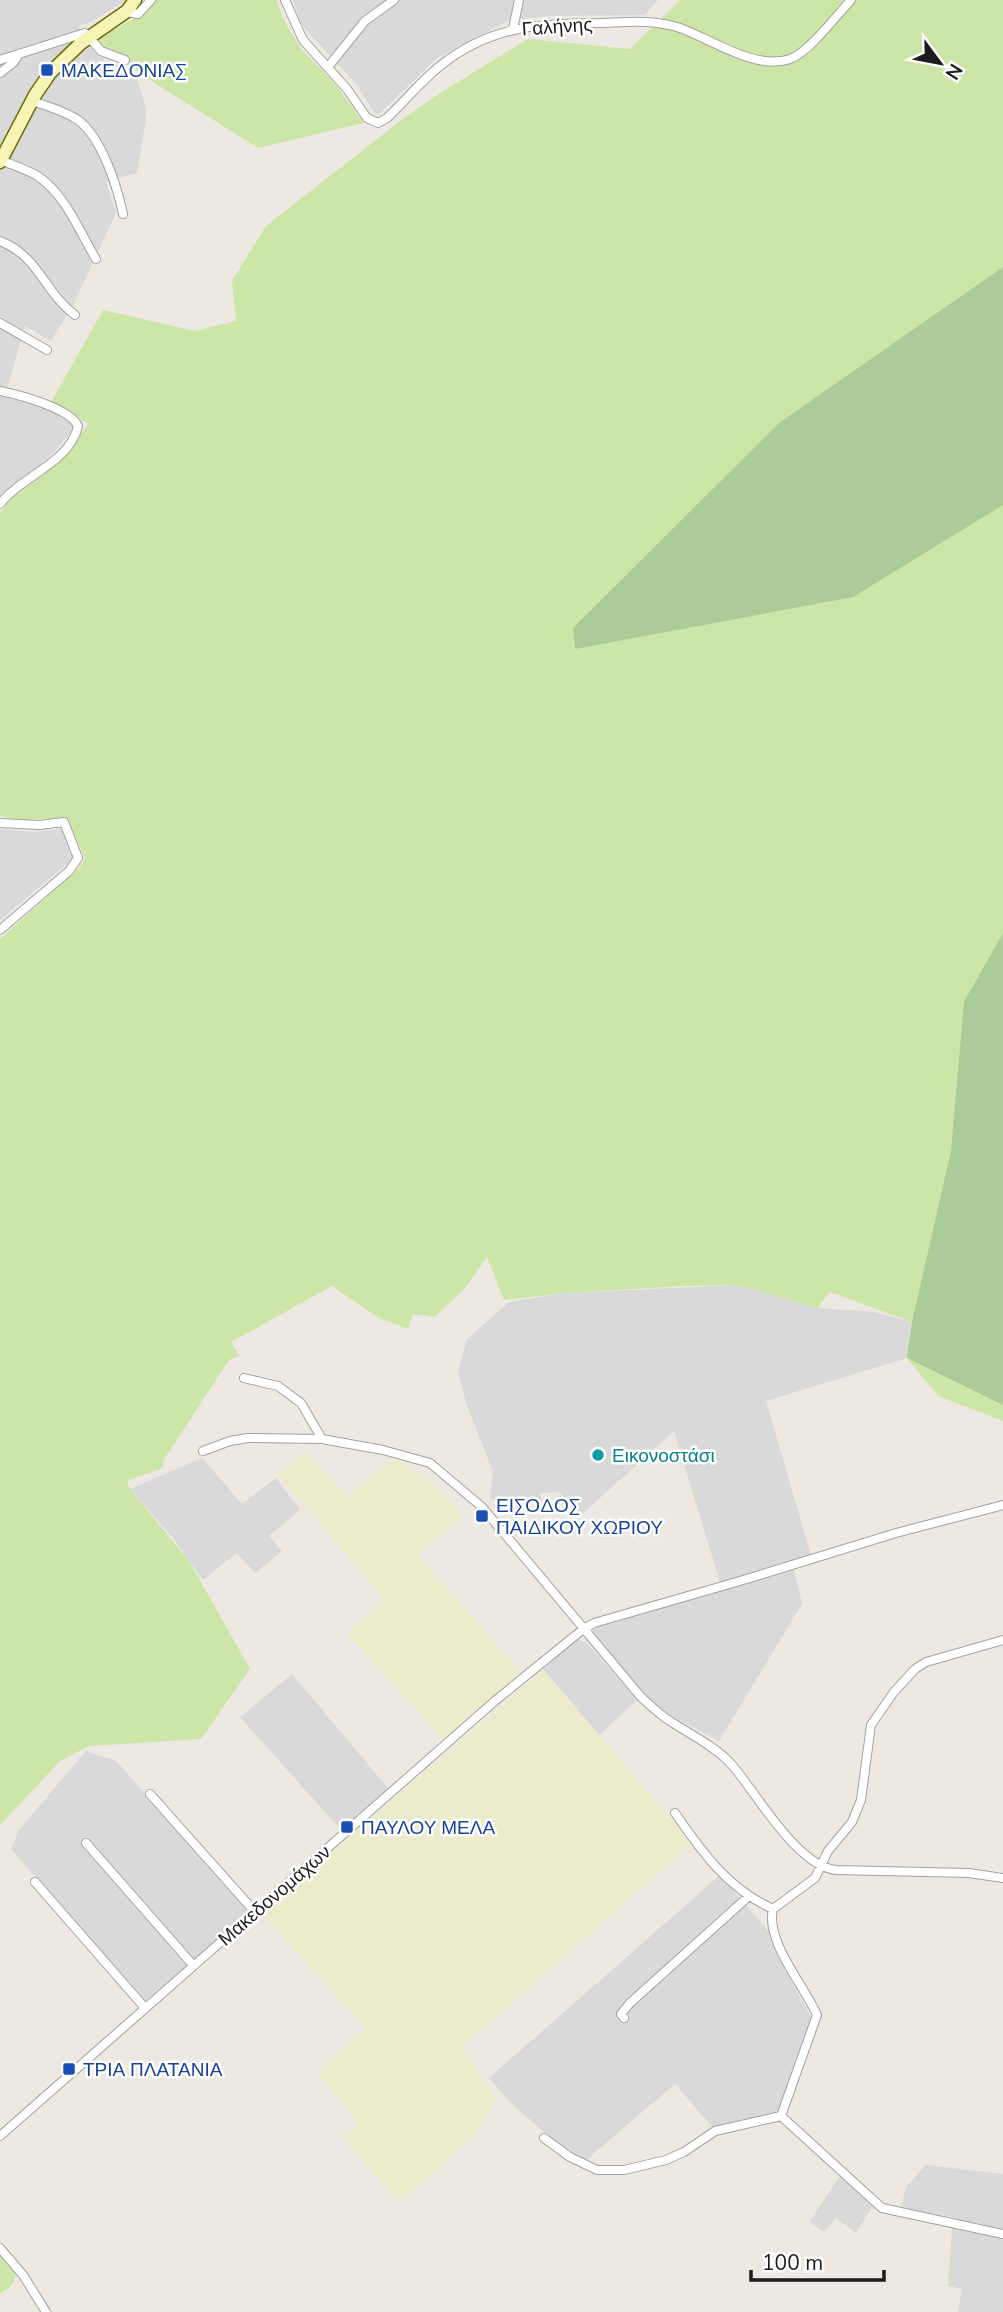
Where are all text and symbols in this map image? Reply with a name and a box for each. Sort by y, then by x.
street label: Γαλήνης [521,12,593,42]
north arrow [905,28,975,98]
place label: ΜΑΚΕΔΟΝΙΑΣ [61,58,187,84]
text: N [939,59,968,84]
marker: ΜΑΚΕΔΟΝΙΑΣ [39,62,55,78]
place label: Εικονοστάσι [612,1443,715,1469]
marker: Εικονοστάσι [590,1447,606,1463]
place label: ΕΙΣΟΔΟΣ ΠΑΙΔΙΚΟΥ ΧΩΡΙΟΥ [496,1493,663,1541]
marker: ΕΙΣΟΔΟΣ ΠΑΙΔΙΚΟΥ ΧΩΡΙΟΥ [474,1508,490,1524]
place label: ΠΑΥΛΟΥ ΜΕΛΑ [361,1815,495,1841]
marker: ΠΑΥΛΟΥ ΜΕΛΑ [339,1819,355,1835]
street label: Μακεδονομάχων [213,1840,337,1952]
place label: ΤΡΙΑ ΠΛΑΤΑΝΙΑ [83,2057,223,2083]
marker: ΤΡΙΑ ΠΛΑΤΑΝΙΑ [61,2061,77,2077]
scale bar [751,2238,884,2282]
text: 100 m [762,2249,823,2277]

